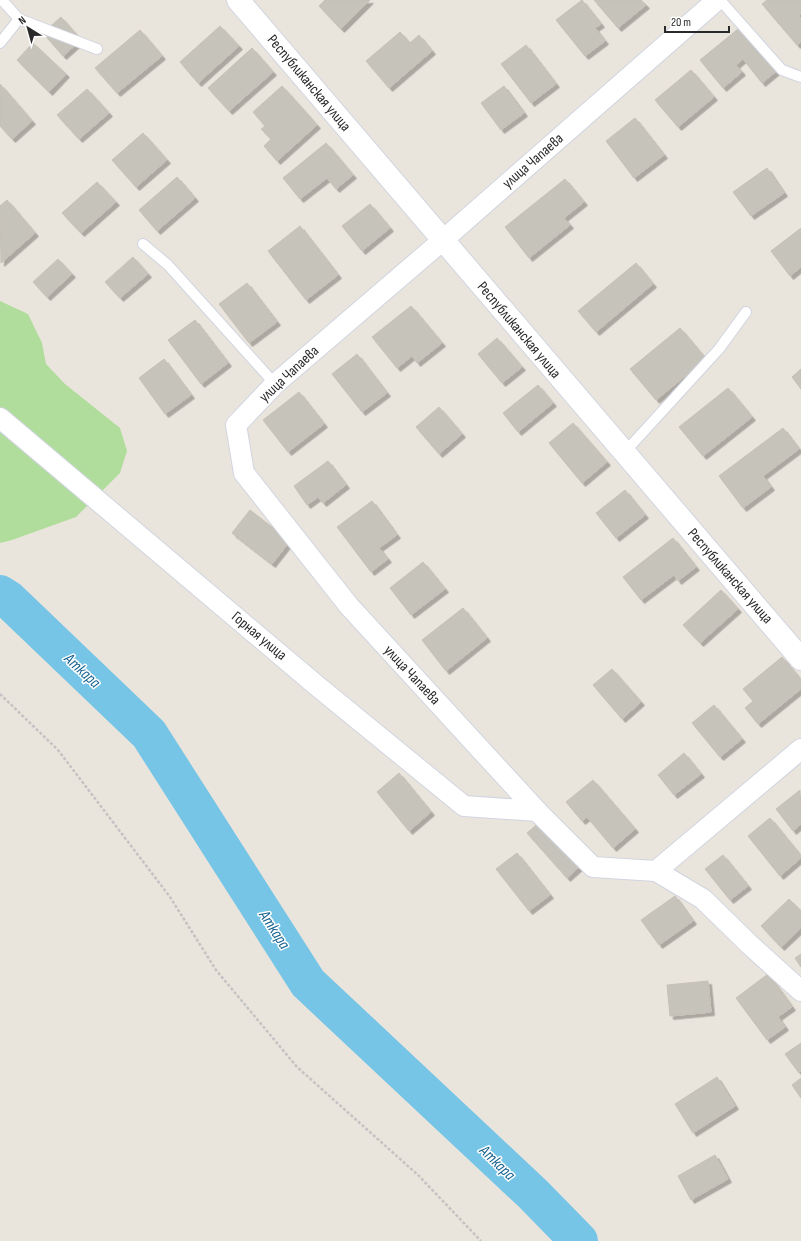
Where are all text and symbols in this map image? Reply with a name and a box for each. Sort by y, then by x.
north arrow [8,8,48,48]
scale bar [665,8,729,34]
text: N [16,13,29,27]
text: 20 m [671,15,691,30]
street label: Республиканская улица [263,31,355,135]
street label: улица Чапаева [498,129,568,193]
street label: Республиканская улица [473,278,565,382]
street label: улица Чапаева [255,341,323,407]
street label: Республиканская улица [683,524,777,628]
street label: Горная улица [227,607,291,665]
street label: улица Чапаева [379,641,445,709]
water label: Аткара [59,649,104,693]
water label: Аткара [254,906,294,953]
water label: Аткара [474,1141,519,1185]

